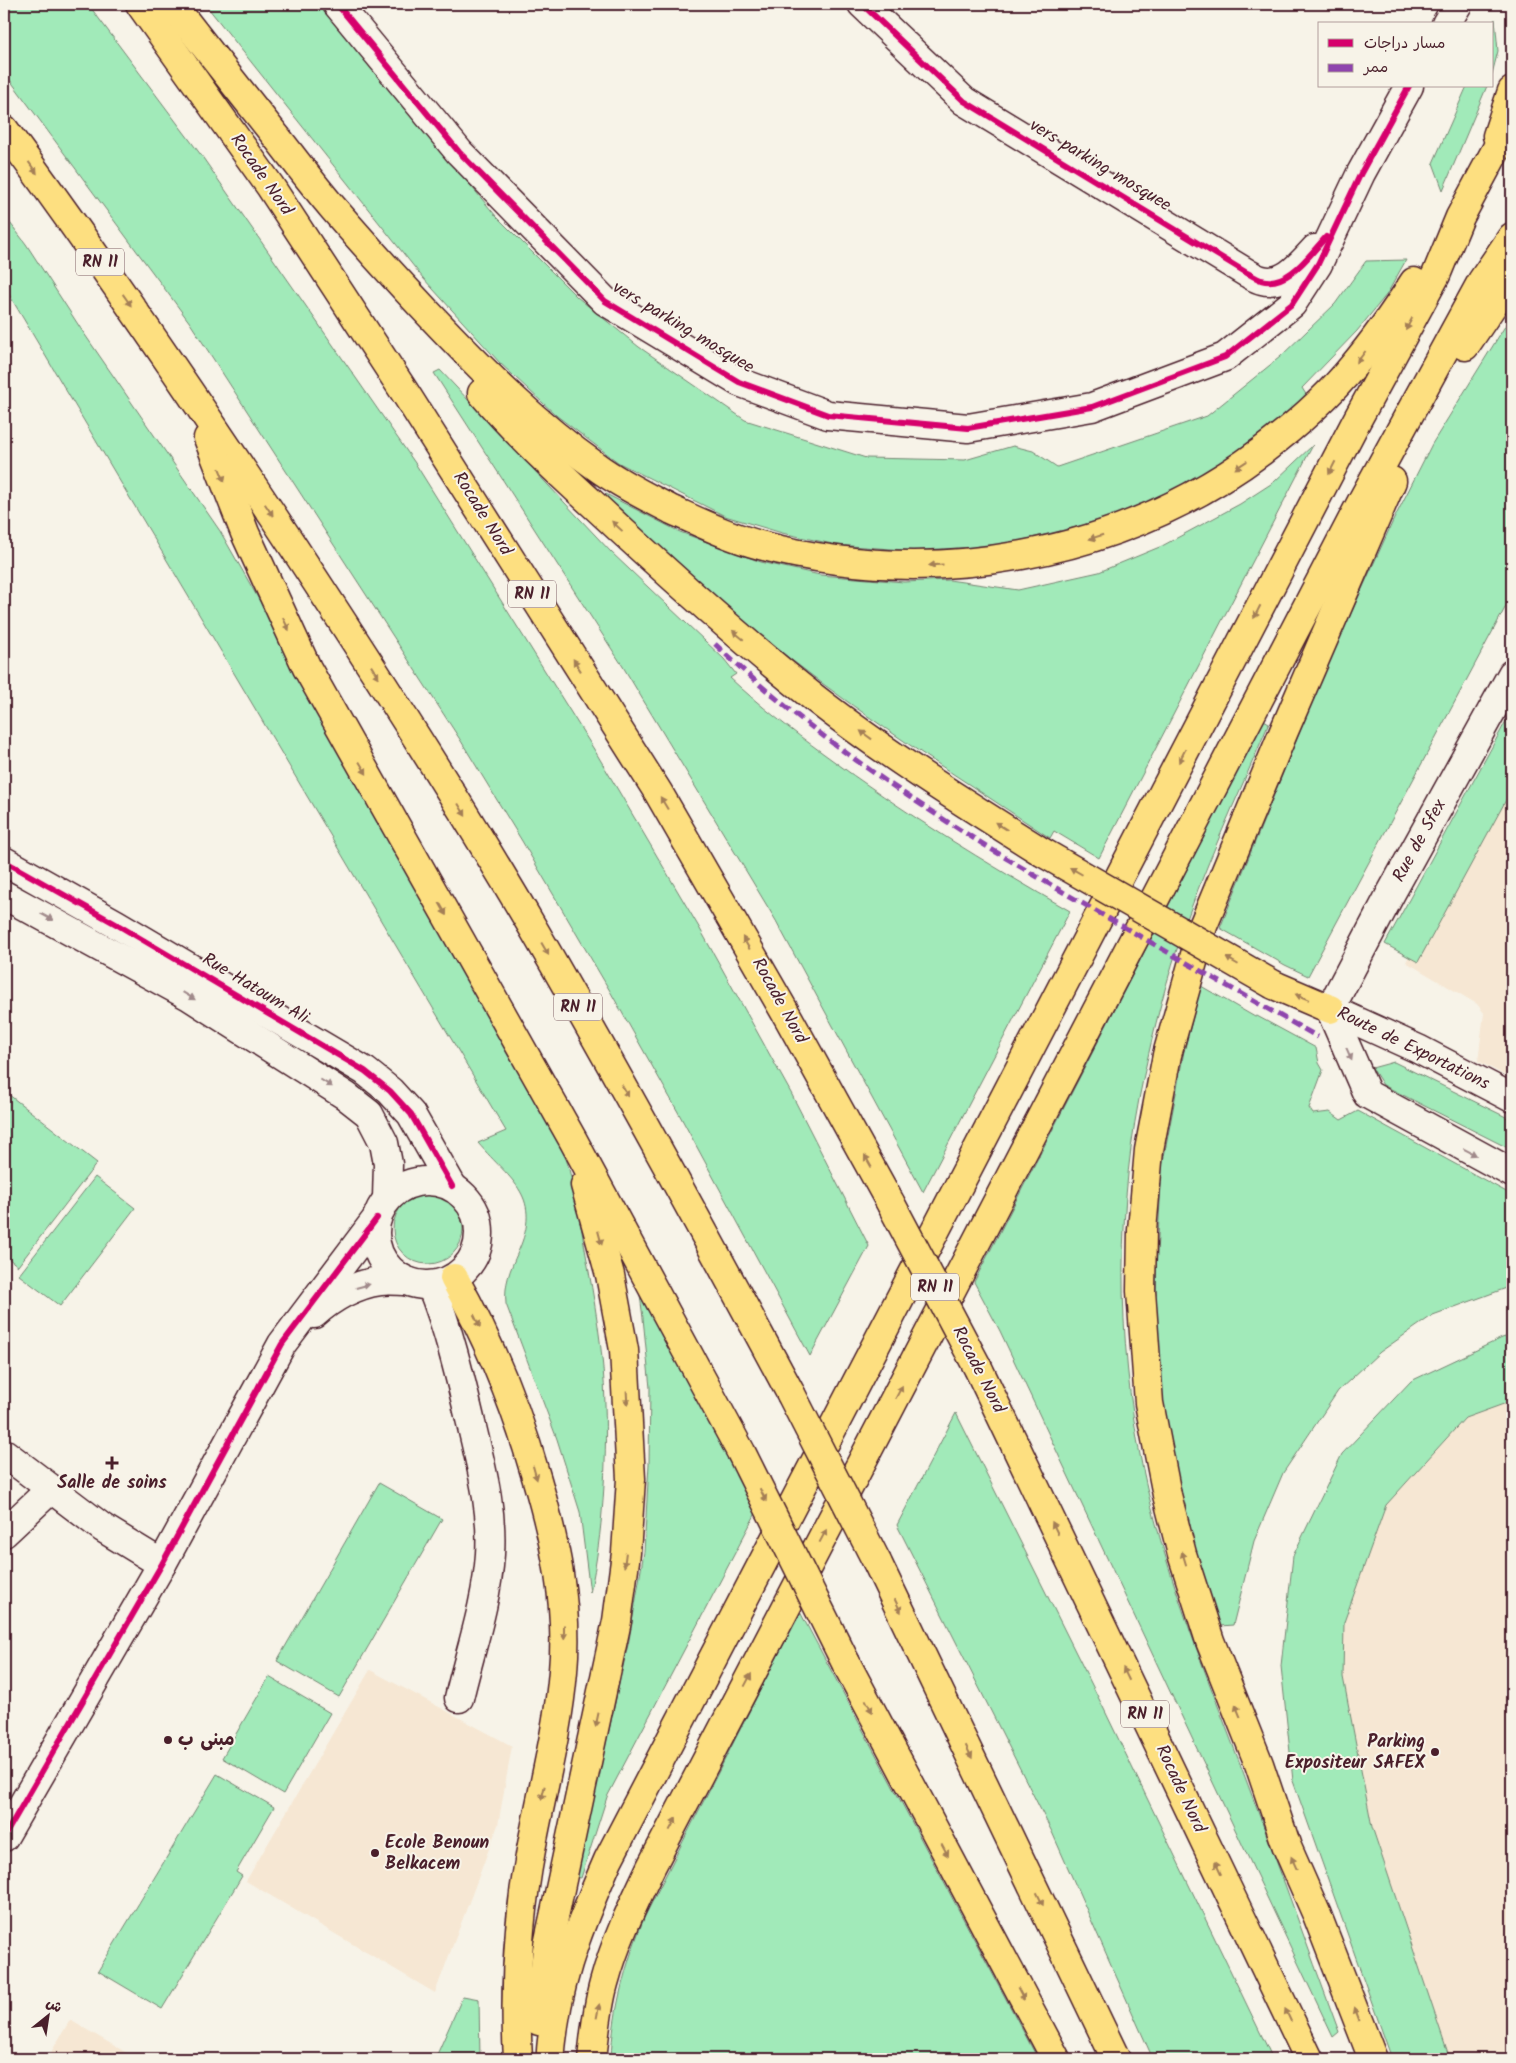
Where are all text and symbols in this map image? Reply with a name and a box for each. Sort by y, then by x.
legend [1318,22,1494,88]
text: مسار دراجات [1364,32,1445,56]
text: ممر [1362,56,1388,80]
street label: vers parking mosquee [1023,112,1177,220]
street label: Rocade Nord [222,128,301,223]
one-way arrow [28,161,38,175]
road number: RN 11 [76,248,124,276]
street label: vers parking mosquee [606,274,760,382]
one-way arrow [122,294,132,307]
one-way arrow [1405,317,1413,332]
one-way arrow [1355,350,1366,363]
one-way arrow [1234,461,1247,470]
one-way arrow [1328,461,1336,475]
street label: Rocade Nord [445,466,520,563]
one-way arrow [218,468,226,483]
one-way arrow [264,503,274,517]
one-way arrow [612,520,624,532]
one-way arrow [1088,534,1103,541]
one-way arrow [928,561,944,569]
road number: RN 11 [508,580,556,608]
one-way arrow [1253,605,1261,619]
one-way arrow [282,617,290,631]
one-way arrow [732,630,744,641]
one-way arrow [573,659,582,672]
one-way arrow [371,666,380,679]
one-way arrow [859,730,873,740]
one-way arrow [1178,749,1187,763]
one-way arrow [358,761,367,774]
street label: Rue de Sfex [1385,794,1455,888]
one-way arrow [660,796,669,809]
one-way arrow [457,803,466,816]
one-way arrow [994,821,1007,831]
one-way arrow [1068,867,1083,875]
one-way arrow [439,901,447,916]
one-way arrow [40,913,54,921]
one-way arrow [742,936,750,950]
one-way arrow [541,942,549,957]
street label: Rue Hatoum Ali [196,946,314,1033]
street label: Rocade Nord [743,953,815,1050]
one-way arrow [1224,957,1239,965]
one-way arrow [182,992,195,1001]
one-way arrow [1295,993,1309,1001]
road number: RN 11 [554,994,602,1020]
street label: Route de Exportations [1332,999,1495,1099]
one-way arrow [1346,1046,1354,1061]
one-way arrow [320,1078,333,1088]
one-way arrow [621,1084,630,1097]
one-way arrow [1463,1148,1477,1156]
one-way arrow [863,1155,872,1168]
one-way arrow [596,1230,604,1246]
road number: RN 11 [911,1274,959,1300]
one-way arrow [356,1281,371,1289]
one-way arrow [473,1314,481,1328]
street label: Rocade Nord [944,1321,1013,1420]
one-way arrow [894,1385,903,1399]
one-way arrow [623,1390,631,1406]
marker: Salle de soins [105,1456,119,1470]
one-way arrow [532,1465,540,1480]
place label: Salle de soins [57,1469,167,1498]
one-way arrow [759,1488,767,1502]
one-way arrow [1051,1521,1059,1535]
one-way arrow [819,1529,827,1543]
one-way arrow [1179,1550,1187,1565]
one-way arrow [621,1552,629,1568]
one-way arrow [894,1599,902,1613]
one-way arrow [560,1624,568,1640]
one-way arrow [1122,1667,1130,1681]
one-way arrow [744,1673,752,1687]
one-way arrow [865,1699,873,1714]
road number: RN 11 [1121,1700,1169,1728]
one-way arrow [1234,1703,1242,1718]
one-way arrow [593,1712,601,1727]
place label: مبنى ب [178,1726,234,1755]
place label: Parking Expositeur SAFEX [1285,1728,1426,1778]
marker: مبنى ب [162,1734,174,1746]
street label: Rocade Nord [1147,1740,1214,1839]
one-way arrow [965,1745,973,1760]
marker: Parking Expositeur SAFEX [1429,1746,1441,1758]
one-way arrow [539,1785,547,1801]
one-way arrow [669,1817,677,1831]
place label: Ecole Benoun Belkacem [385,1829,489,1879]
one-way arrow [941,1843,949,1857]
marker: Ecole Benoun Belkacem [369,1847,381,1859]
one-way arrow [1289,1856,1297,1870]
one-way arrow [1214,1861,1223,1876]
one-way arrow [1036,1892,1044,1906]
one-way arrow [1017,1986,1025,2001]
north arrow [22,1990,72,2040]
text: ش [42,1992,66,2019]
one-way arrow [594,2003,602,2019]
one-way arrow [1352,2006,1359,2021]
one-way arrow [1284,2008,1292,2022]

